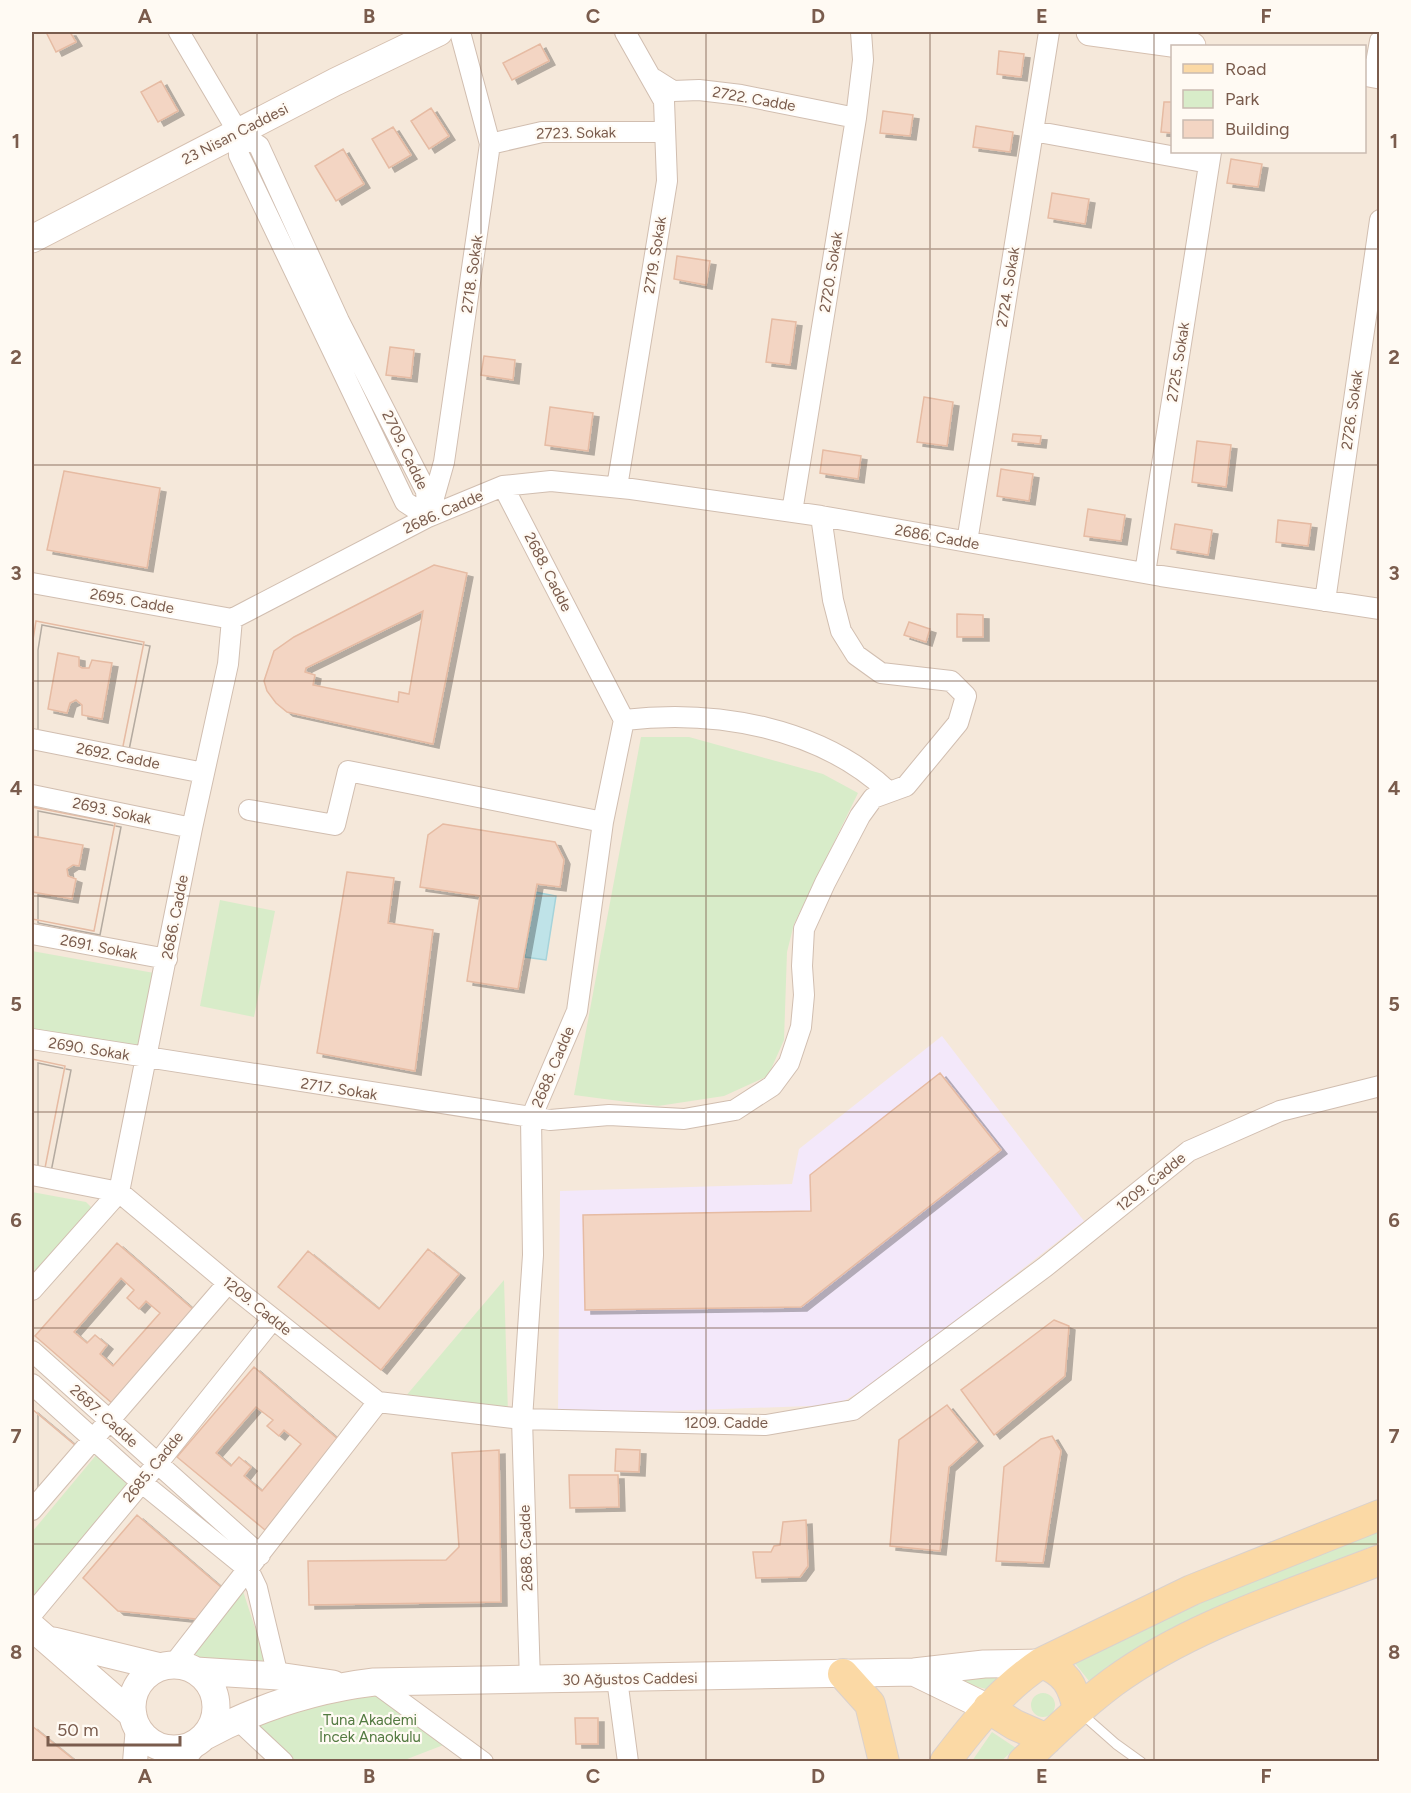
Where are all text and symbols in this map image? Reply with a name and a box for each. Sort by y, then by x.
text: A [138,4,153,28]
text: B [363,4,375,28]
text: C [586,4,600,28]
text: D [811,4,825,28]
text: E [1036,4,1048,28]
text: F [1260,4,1272,28]
legend [1171,45,1366,153]
text: Road [1225,58,1266,80]
street label: 2722. Cadde [711,83,797,115]
text: Park [1225,88,1260,110]
street label: 23 Nisan Caddesi [179,99,291,169]
text: Building [1225,118,1290,140]
street label: 2723. Sokak [536,123,617,143]
text: 1 [12,129,20,153]
text: 1 [1390,129,1398,153]
street label: 2719. Sokak [640,214,670,295]
street label: 2720. Sokak [816,230,846,314]
street label: 2718. Sokak [458,233,486,314]
street label: 2724. Sokak [993,245,1023,328]
street label: 2725. Sokak [1163,320,1193,403]
text: 2 [10,345,22,369]
text: 2 [1388,345,1400,369]
street label: 2726. Sokak [1338,368,1367,451]
street label: 2709. Cadde [378,408,432,492]
street label: 2686. Cadde [400,486,486,538]
street label: 2686. Cadde [893,521,981,553]
street label: 2688. Cadde [520,529,576,615]
text: 3 [10,561,22,585]
text: 3 [1388,561,1400,585]
street label: 2695. Cadde [89,585,175,617]
street label: 2692. Cadde [75,739,161,773]
text: 4 [10,776,23,800]
text: 4 [1388,776,1401,800]
street label: 2693. Sokak [71,794,154,828]
street label: 2686. Cadde [158,873,192,961]
street label: 2691. Sokak [59,931,140,963]
text: 5 [10,992,22,1016]
text: 5 [1388,992,1400,1016]
street label: 2688. Cadde [528,1024,578,1110]
street label: 2690. Sokak [47,1034,131,1064]
street label: 2717. Sokak [299,1074,379,1104]
street label: 1209. Cadde [1113,1149,1189,1215]
text: 6 [10,1208,22,1232]
text: 6 [1388,1208,1400,1232]
street label: 1209. Cadde [219,1273,295,1339]
street label: 2687. Cadde [66,1381,142,1451]
street label: 1209. Cadde [684,1414,768,1432]
text: 7 [10,1424,22,1448]
text: 7 [1388,1424,1400,1448]
street label: 2685. Cadde [119,1428,187,1506]
street label: 2688. Cadde [515,1505,537,1591]
text: 8 [10,1640,22,1664]
text: 8 [1388,1640,1400,1664]
street label: 30 Ağustos Caddesi [562,1669,698,1689]
scale bar [48,1709,180,1747]
park label: Tuna Akademi İncek Anaokulu [319,1711,421,1746]
text: 50 m [57,1719,99,1741]
text: A [138,1764,153,1788]
text: B [363,1764,375,1788]
text: C [586,1764,600,1788]
text: D [811,1764,825,1788]
text: E [1036,1764,1048,1788]
text: F [1260,1764,1272,1788]

